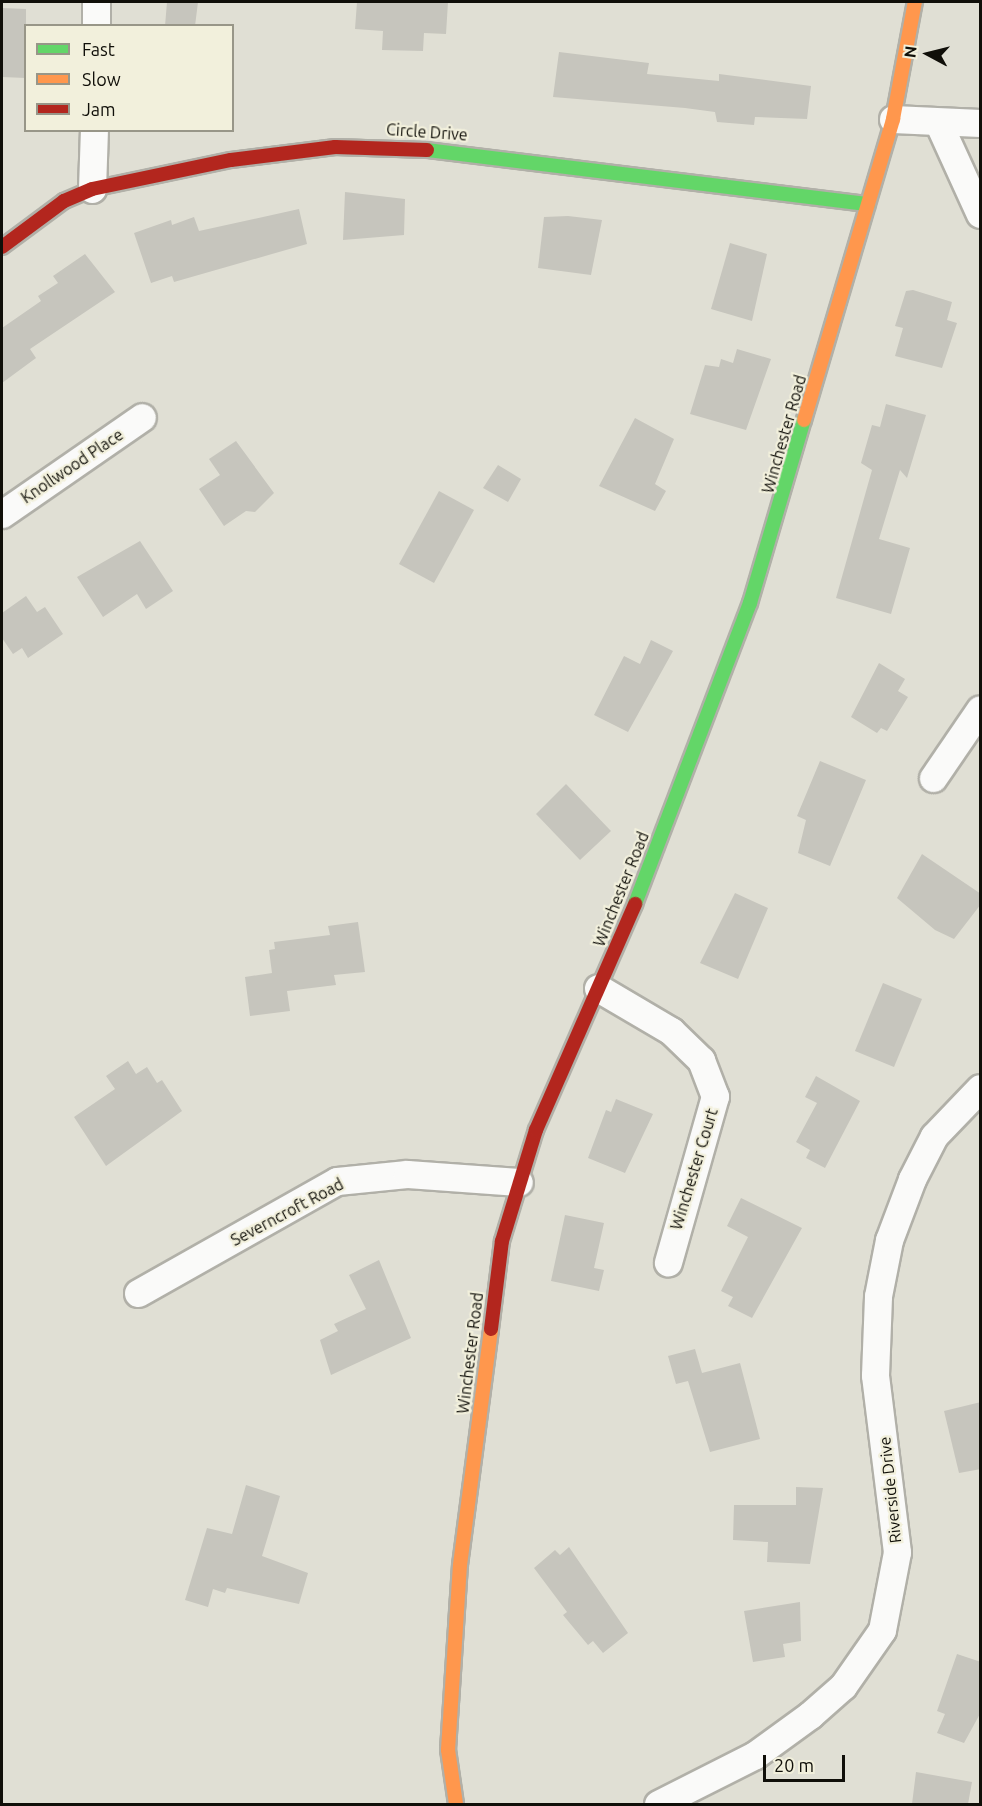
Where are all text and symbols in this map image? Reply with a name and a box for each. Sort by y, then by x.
legend [24,24,234,132]
north arrow [898,24,958,84]
text: Fast [82,39,115,59]
text: N [900,45,920,59]
text: Slow [82,69,121,89]
text: Jam [82,99,116,119]
street label: Circle Drive [386,120,468,144]
street label: Winchester Road [758,373,810,495]
street label: Knollwood Place [17,425,127,507]
street label: Winchester Road [589,829,653,949]
street label: Winchester Court [666,1106,722,1232]
street label: Severncroft Road [227,1174,347,1250]
street label: Winchester Road [453,1291,487,1415]
street label: Riverside Drive [875,1436,905,1544]
scale bar [766,1743,848,1781]
text: 20 m [774,1755,814,1775]

